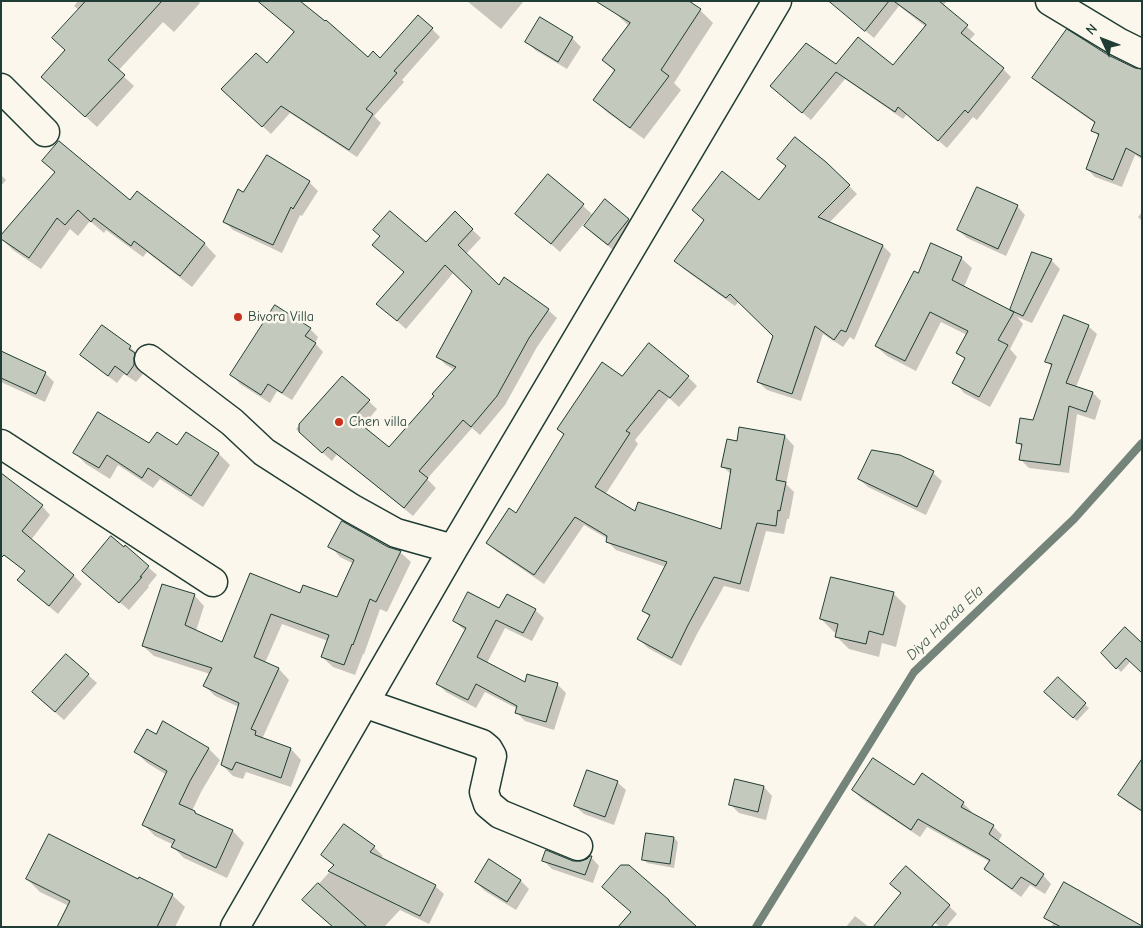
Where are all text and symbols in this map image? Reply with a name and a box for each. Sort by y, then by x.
north arrow [1078,15,1128,65]
text: N [1082,20,1101,39]
place label: Bivora Villa [248,309,314,325]
marker: Bivora Villa [232,311,244,323]
place label: Chen villa [349,414,407,430]
marker: Chen villa [333,416,345,428]
water label: Diya Honda Ela [903,582,987,664]

